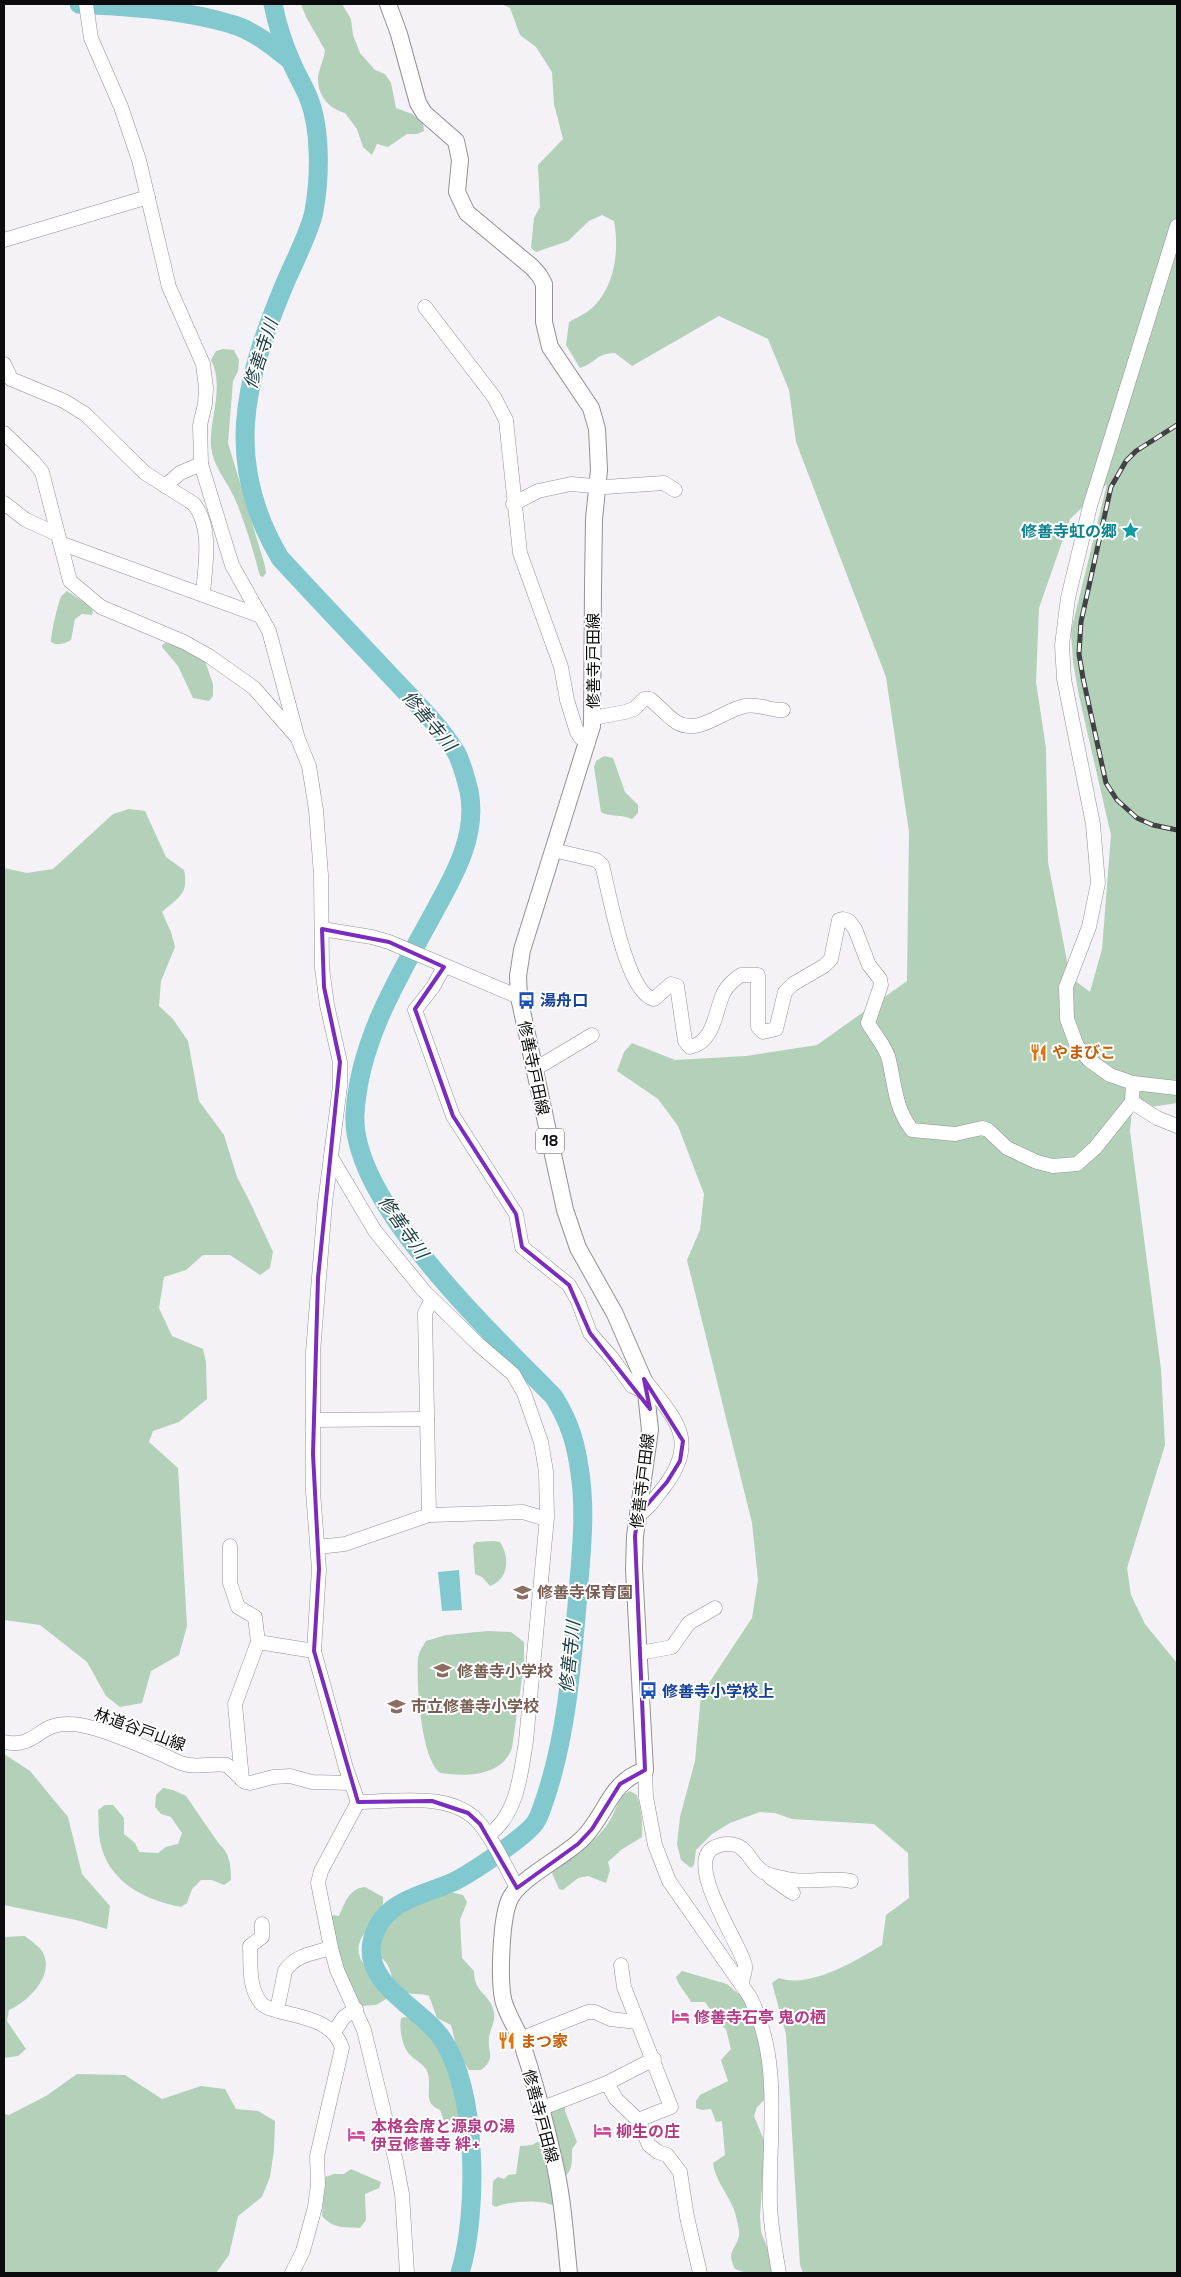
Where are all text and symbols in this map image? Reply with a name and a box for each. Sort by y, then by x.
water label: 修善寺川 [238,314,283,392]
place label: 修善寺虹の郷 [1021,521,1117,542]
place icon: 修善寺虹の郷 [1121,521,1141,541]
street label: 修善寺戸田線 [583,613,604,709]
water label: 修善寺川 [397,686,463,757]
bus stop icon: 湯舟口 [516,990,536,1010]
place label: 湯舟口 [540,990,588,1011]
street label: 修善寺戸田線 [513,1019,554,1117]
restaurant icon: やまびこ [1028,1042,1048,1062]
place label: やまびこ [1052,1042,1116,1063]
road number: 18 [536,1128,564,1154]
water label: 修善寺川 [373,1191,435,1264]
street label: 修善寺戸田線 [626,1432,659,1530]
school or university icon: 修善寺保育園 [513,1582,533,1602]
place label: 修善寺保育園 [537,1582,633,1603]
water label: 修善寺川 [554,1618,585,1694]
school or university icon: 修善寺小学校 [433,1661,453,1681]
place label: 修善寺小学校 [457,1661,553,1682]
bus stop icon: 修善寺小学校上 [638,1681,658,1701]
place label: 修善寺小学校上 [662,1681,774,1702]
school or university icon: 市立修善寺小学校 [387,1696,407,1716]
place label: 市立修善寺小学校 [411,1696,539,1717]
street label: 林道谷戸山線 [91,1703,189,1756]
hotel icon: 修善寺石亭 鬼の栖 [670,2007,690,2027]
place label: 修善寺石亭 鬼の栖 [694,2007,826,2028]
restaurant icon: まつ家 [496,2031,516,2051]
place label: まつ家 [520,2031,568,2052]
street label: 修善寺戸田線 [518,2067,563,2165]
place label: 本格会席と源泉の湯 伊豆修善寺 絆+ [370,2116,515,2155]
hotel icon: 柳生の庄 [592,2121,612,2141]
place label: 柳生の庄 [616,2121,680,2142]
hotel icon: 本格会席と源泉の湯 伊豆修善寺 絆+ [347,2125,367,2145]

